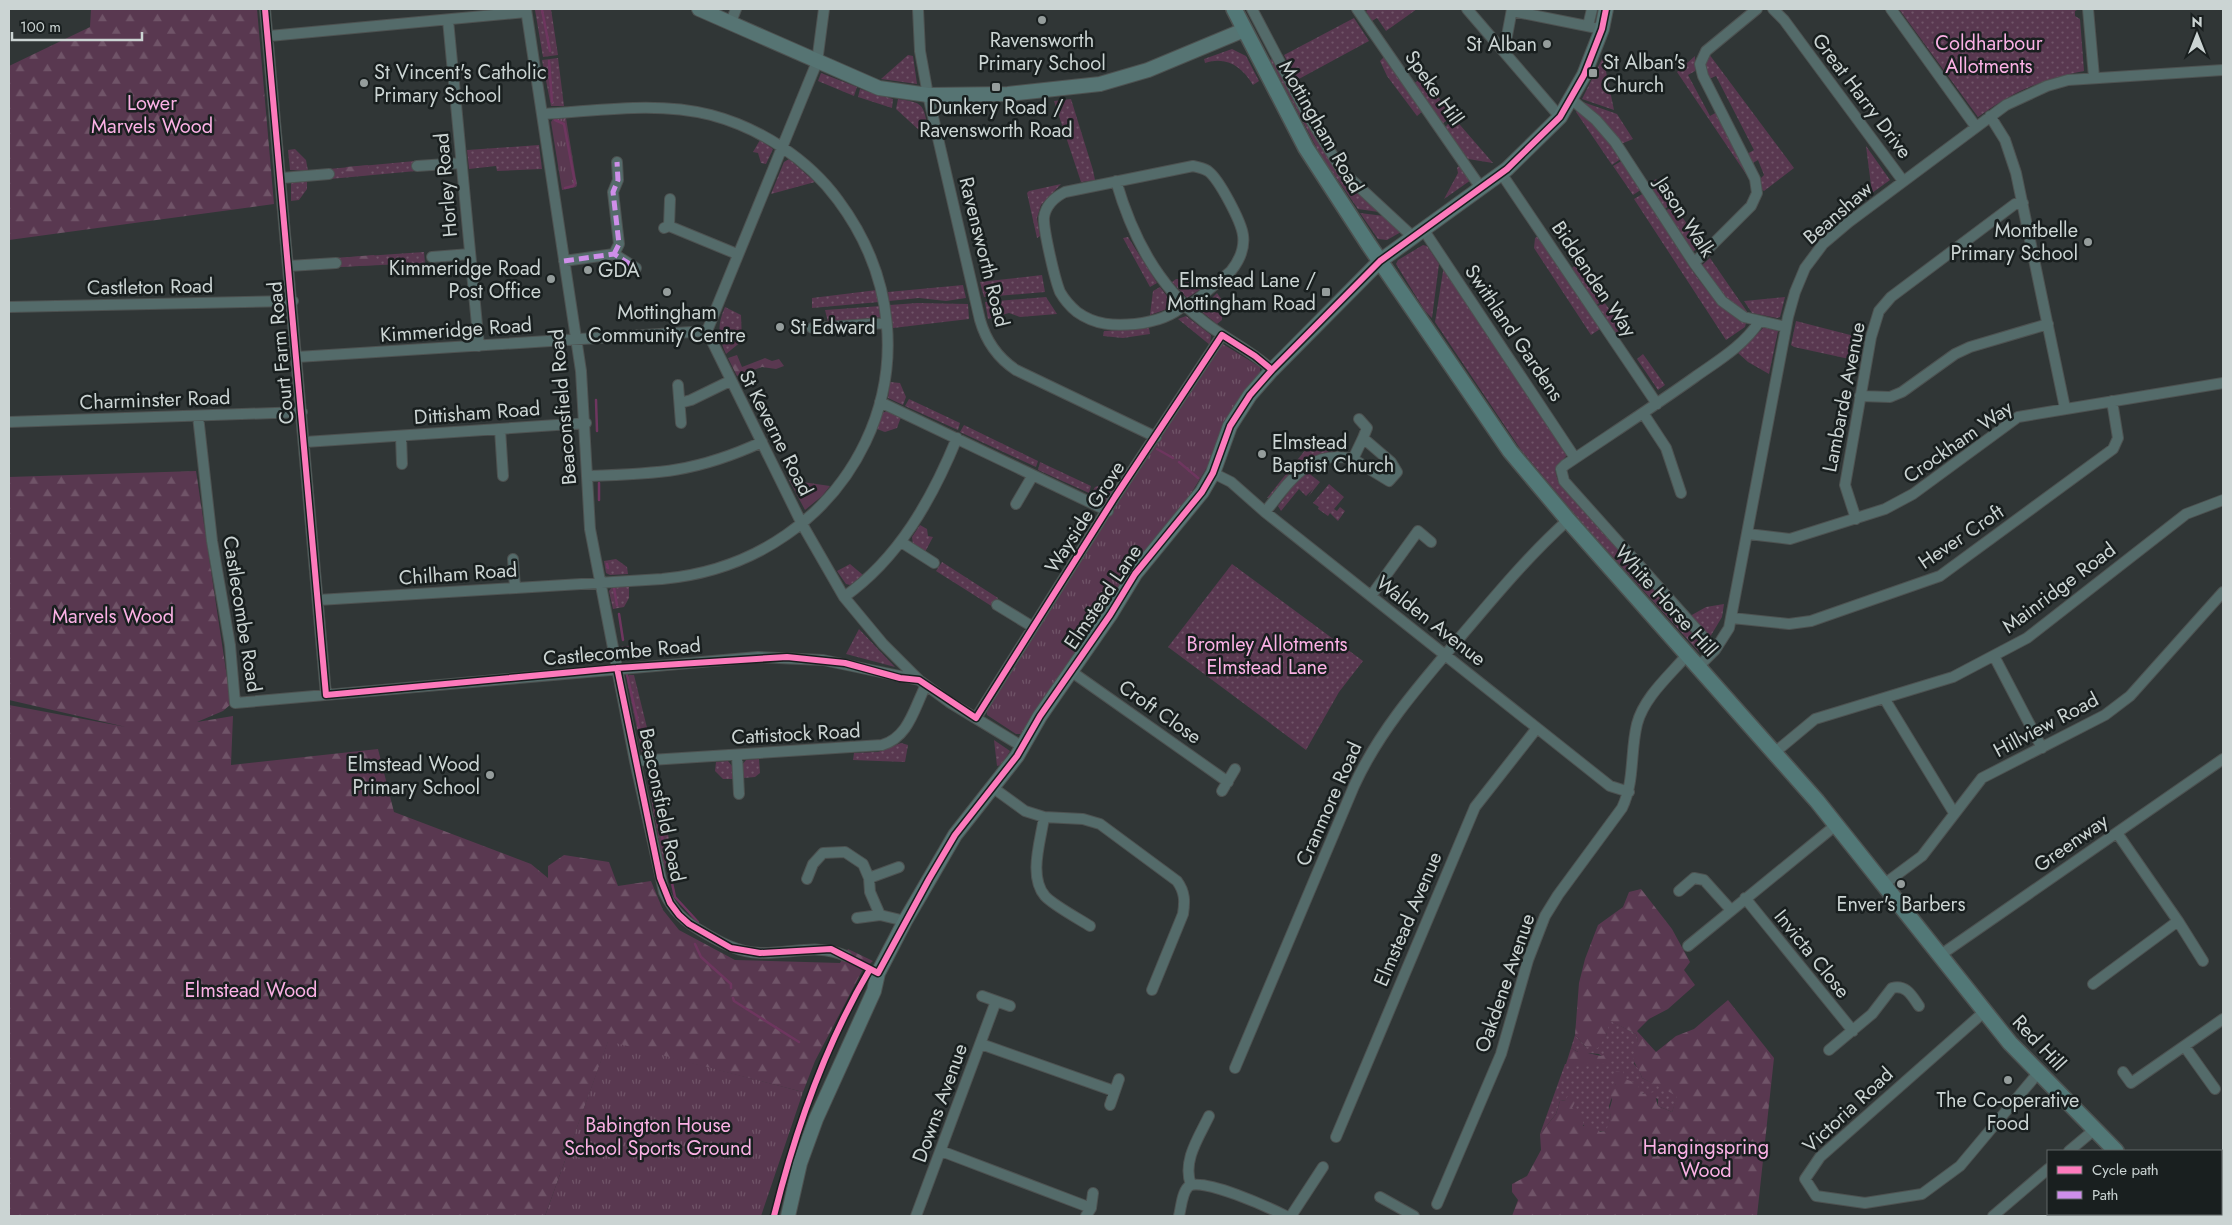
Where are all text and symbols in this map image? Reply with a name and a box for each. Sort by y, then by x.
scale bar [12,10,142,42]
north arrow [2172,10,2222,60]
text: N [2191,12,2203,32]
marker: Ravensworth Primary School [1036,14,1048,26]
text: 100 m [20,16,61,38]
place label: Ravensworth Primary School [978,26,1106,78]
street label: Great Harry Drive [1805,27,1919,165]
park label: Coldharbour Allotments [1935,29,2043,81]
place label: St Alban [1466,30,1537,59]
marker: St Alban [1541,38,1553,50]
street label: Speke Hill [1397,44,1471,132]
place label: St Alban's Church [1603,48,1685,100]
street label: Mottingham Road [1271,55,1371,199]
place label: St Vincent's Catholic Primary School [374,58,546,110]
marker: St Alban's Church [1587,67,1599,79]
marker: St Vincent's Catholic Primary School [358,77,370,89]
marker: Dunkery Road / Ravensworth Road [990,81,1002,93]
park label: Lower Marvels Wood [91,89,213,141]
place label: Dunkery Road / Ravensworth Road [919,93,1073,145]
street label: Horley Road [427,132,465,238]
street label: Jason Walk [1646,169,1722,263]
street label: Ravensworth Road [951,174,1017,330]
street label: Beanshaw [1797,174,1879,251]
street label: Biddenden Way [1544,215,1644,343]
place label: Montbelle Primary School [1950,216,2078,268]
marker: Montbelle Primary School [2082,236,2094,248]
place label: Kimmeridge Road Post Office [389,254,541,306]
place label: GDA [598,256,641,285]
street label: Swithland Gardens [1457,259,1571,407]
marker: GDA [582,264,594,276]
place label: Elmstead Lane / Mottingham Road [1167,266,1316,318]
street label: Castleton Road [87,271,213,303]
marker: Kimmeridge Road Post Office [545,273,557,285]
street label: Court Farm Road [260,280,302,426]
marker: Mottingham Community Centre [661,286,673,298]
marker: Elmstead Lane / Mottingham Road [1320,286,1332,298]
place label: Mottingham Community Centre [588,298,746,350]
street label: Kimmeridge Road [379,310,533,350]
place label: St Edward [790,313,876,342]
street label: Lambarde Avenue [1815,320,1873,474]
marker: St Edward [774,321,786,333]
street label: Beaconsfield Road [542,328,584,486]
street label: St Keverne Road [732,365,820,501]
street label: Charminster Road [79,383,231,417]
street label: Crockham Way [1898,393,2019,490]
street label: Dittisham Road [413,394,541,432]
place label: Elmstead Baptist Church [1272,428,1394,480]
marker: Elmstead Baptist Church [1256,448,1268,460]
street label: Wayside Grove [1038,455,1132,579]
street label: Hever Croft [1912,498,2010,576]
street label: Castlecombe Road [215,534,269,694]
street label: Mainridge Road [1996,536,2122,640]
street label: Elmstead Lane [1057,539,1149,655]
street label: White Horse Hill [1608,539,1724,663]
street label: Chilham Road [398,555,518,593]
street label: Walden Avenue [1370,569,1492,673]
park label: Marvels Wood [52,602,174,631]
park label: Bromley Allotments Elmstead Lane [1186,630,1348,682]
street label: Castlecombe Road [542,631,702,673]
street label: Croft Close [1113,673,1207,751]
street label: Hillview Road [1988,685,2104,765]
street label: Cattistock Road [731,716,861,752]
street label: Beaconsfield Road [632,725,692,885]
street label: Cranmore Road [1289,737,1369,871]
place label: Elmstead Wood Primary School [347,750,480,802]
marker: Elmstead Wood Primary School [484,769,496,781]
street label: Greenway [2028,807,2114,879]
street label: Elmstead Avenue [1367,847,1449,991]
marker: Enver's Barbers [1895,878,1907,890]
place label: Enver's Barbers [1836,890,1966,919]
street label: Invicta Close [1767,903,1857,1005]
street label: Oakdene Avenue [1468,910,1542,1056]
park label: Elmstead Wood [185,976,317,1005]
street label: Red Hill [2005,1008,2073,1078]
street label: Downs Avenue [905,1039,975,1167]
street label: Victoria Road [1796,1060,1900,1160]
marker: The Co-operative Food [2002,1074,2014,1086]
place label: The Co-operative Food [1937,1086,2079,1138]
park label: Babington House School Sports Ground [564,1111,752,1163]
park label: Hangingspring Wood [1643,1133,1769,1185]
legend [2047,1150,2222,1215]
text: Cycle path [2092,1159,2159,1181]
text: Path [2092,1184,2118,1206]

